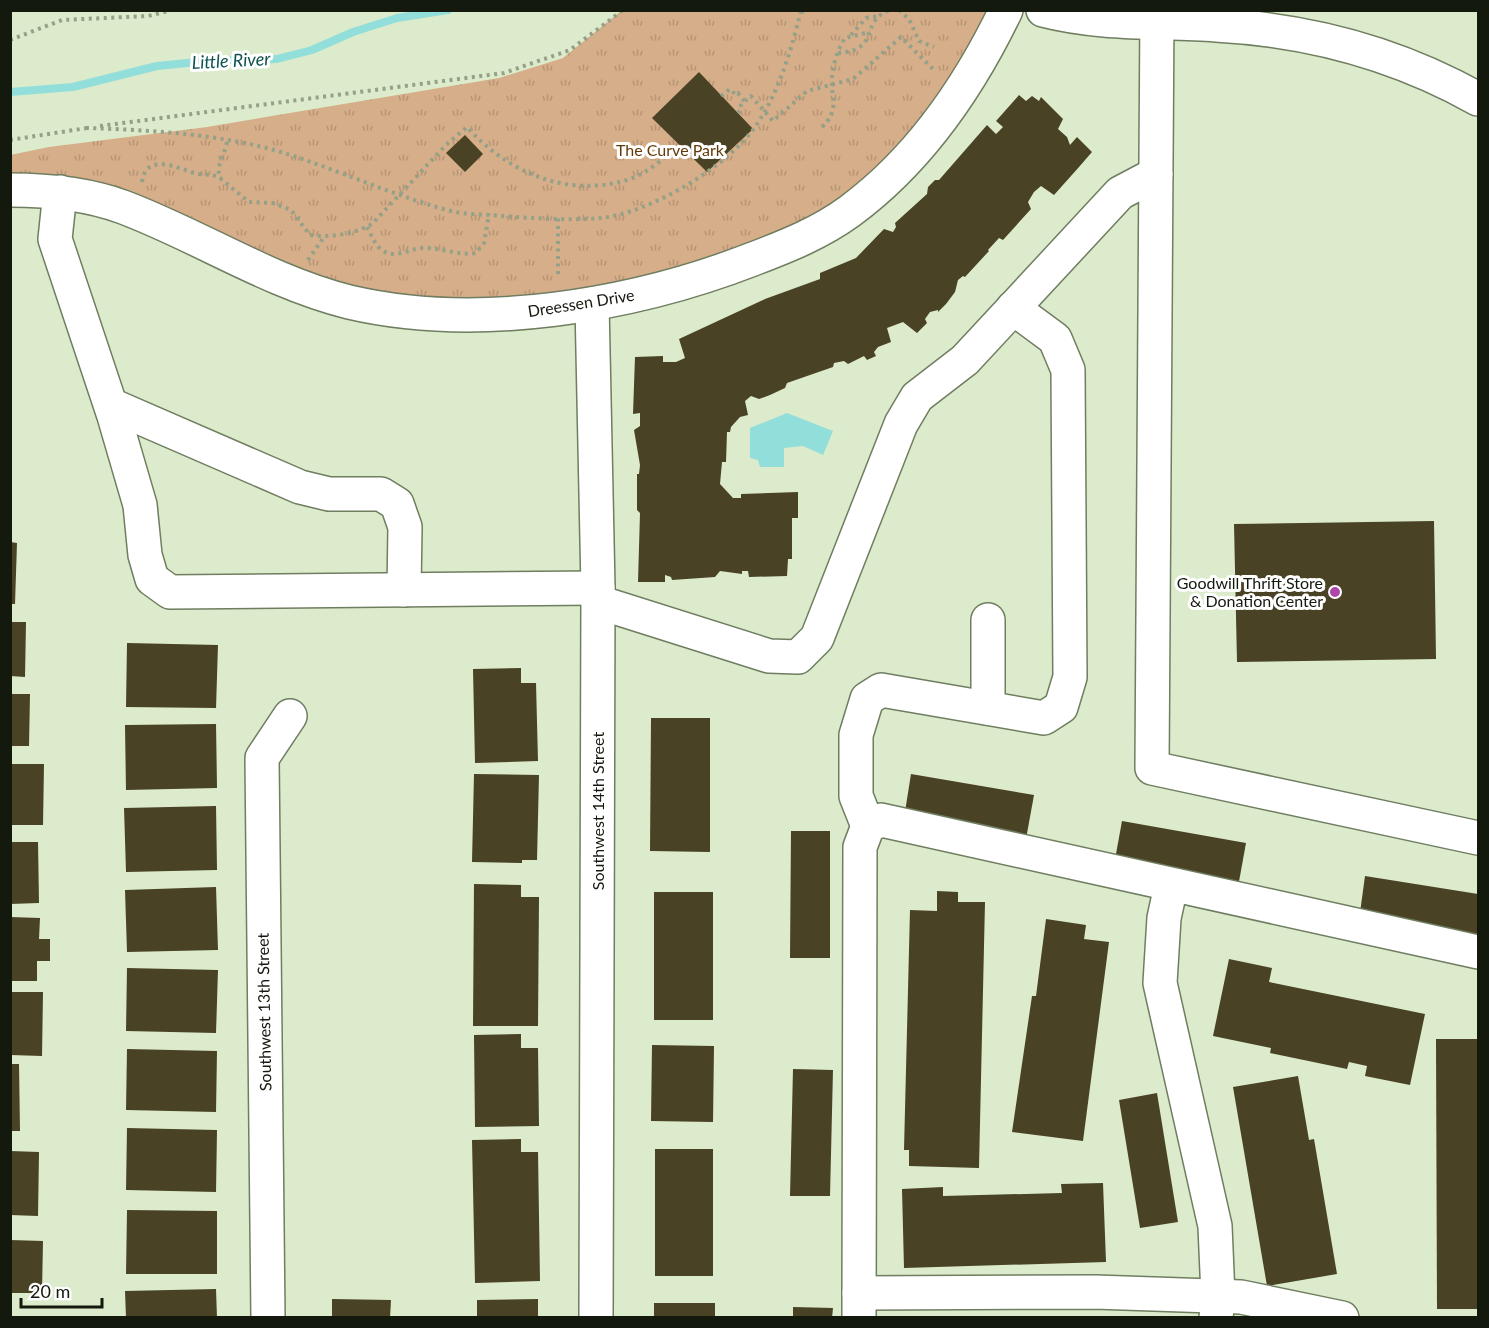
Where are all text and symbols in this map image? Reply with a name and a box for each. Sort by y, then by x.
water label: Little River [191,47,272,73]
park label: The Curve Park [616,140,725,159]
street label: Dreessen Drive [526,285,636,320]
place label: Goodwill Thrift Store & Donation Center [1177,573,1323,610]
marker: Goodwill Thrift Store & Donation Center [1328,585,1342,599]
street label: Southwest 14th Street [588,732,607,890]
street label: Southwest 13th Street [253,932,274,1091]
scale bar [21,1271,102,1309]
text: 20 m [30,1280,70,1302]

